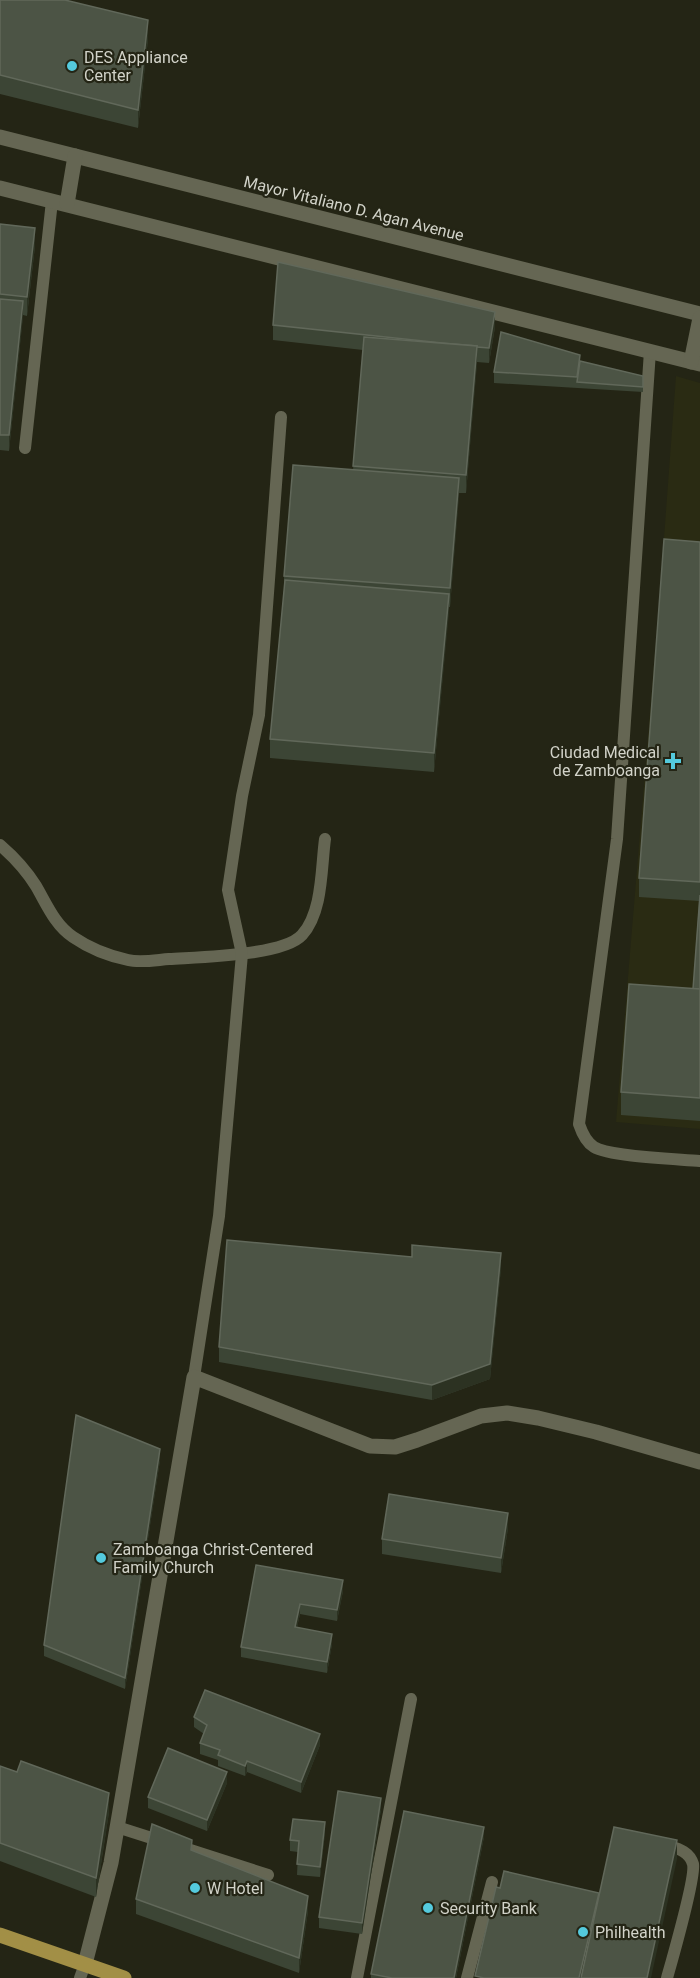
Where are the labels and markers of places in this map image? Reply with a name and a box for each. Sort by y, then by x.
place label: DES Appliance Center [84,48,188,85]
marker: DES Appliance Center [65,59,79,73]
place label: Ciudad Medical de Zamboanga [550,743,660,780]
marker: Ciudad Medical de Zamboanga [664,752,682,770]
place label: Zamboanga Christ-Centered Family Church [113,1540,313,1577]
marker: Zamboanga Christ-Centered Family Church [94,1551,108,1565]
place label: W Hotel [207,1879,263,1898]
marker: W Hotel [188,1881,202,1895]
place label: Security Bank [440,1899,538,1918]
marker: Security Bank [421,1901,435,1915]
place label: Philhealth [595,1923,666,1942]
marker: Philhealth [576,1925,590,1939]

